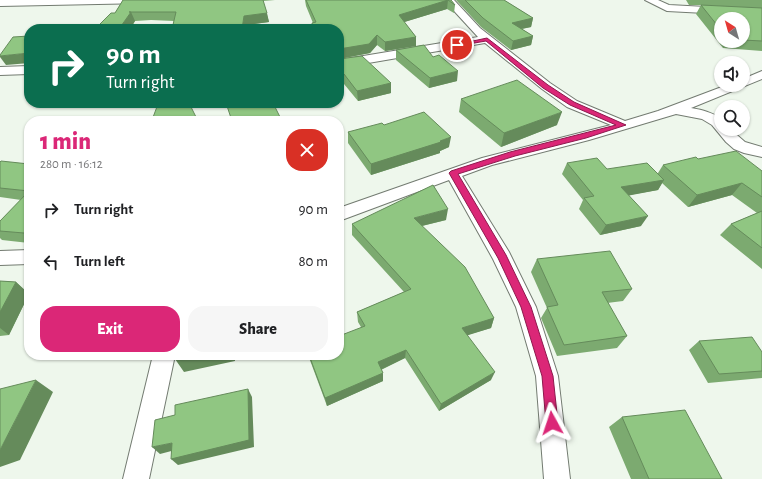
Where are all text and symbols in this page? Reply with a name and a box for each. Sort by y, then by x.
north arrow [714,12,750,48]
map controls [714,12,750,136]
pin [440,28,474,62]
icon: arrive [446,34,468,56]
icon: right [40,40,92,92]
text: 90 m [106,41,161,69]
button: sound [714,56,750,92]
text: Turn right [106,74,175,92]
button: search [714,100,750,136]
button: close [286,129,328,171]
text: 1 min [40,130,91,154]
text: 280 m · 16:12 [40,158,103,171]
icon: right [40,199,62,221]
text: Turn right [74,202,133,217]
text: 90 m [299,202,328,217]
icon: left [40,251,62,273]
text: Turn left [74,254,125,269]
text: 80 m [298,254,328,269]
button: Exit [40,306,180,352]
button: Share [188,306,328,352]
position arrow [531,402,573,444]

